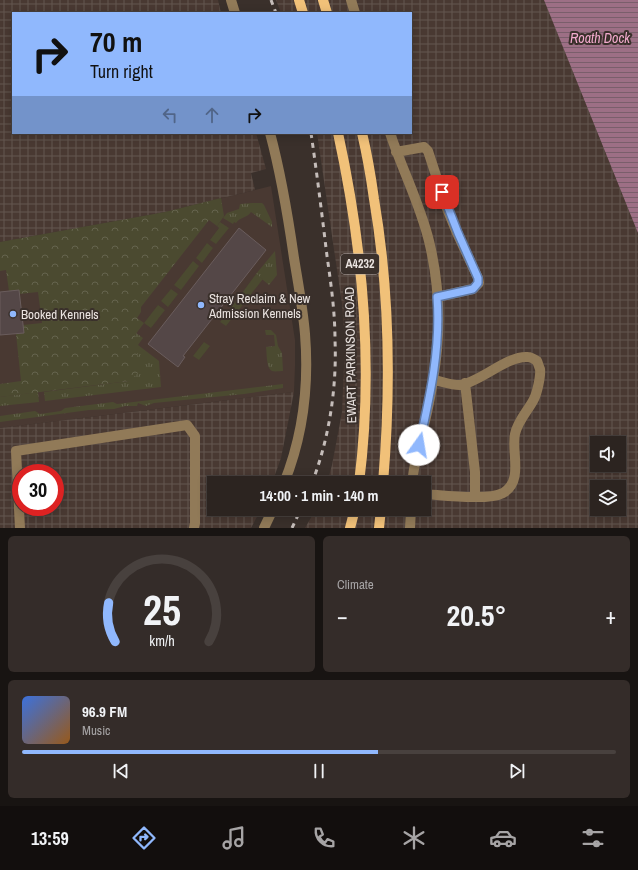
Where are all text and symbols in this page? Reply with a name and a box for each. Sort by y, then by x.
text: 70 m [90,23,142,61]
icon: right [24,28,76,80]
water label: Roath Dock [570,29,631,47]
text: Turn right [90,59,153,84]
icon: left [159,104,181,126]
icon: ahead [201,104,223,126]
icon: right [243,104,265,126]
pin [425,175,459,209]
icon: arrive [431,181,453,203]
road number: A4232 [341,254,379,274]
street label: EWART PARKINSON ROAD [341,286,360,423]
place label: Stray Reclaim & New Admission Kennels [208,290,311,322]
marker: Stray Reclaim & New Admission Kennels [196,300,206,310]
place label: Booked Kennels [21,306,99,323]
marker: Booked Kennels [8,309,18,319]
position arrow [398,424,440,466]
map controls [590,436,626,516]
button: sound [590,436,626,472]
speed limit sign: 30 [12,464,64,516]
button: layers [590,480,626,516]
text: 14:00 · 1 min · 140 m [260,485,378,506]
text: Climate [337,576,374,593]
text: 25 [143,582,180,638]
text: 20.5° [447,595,506,635]
text: − [337,601,348,631]
text: + [605,601,616,631]
text: km/h [149,631,174,650]
text: 96.9 FM [82,701,127,722]
text: Music [82,722,110,739]
icon: previous [110,760,132,782]
icon: pause [308,760,330,782]
icon: next [506,760,528,782]
icon: directions [130,824,158,852]
icon: music [220,824,248,852]
icon: phone [310,824,338,852]
icon: climate [400,824,428,852]
icon: car [489,824,517,852]
icon: filters [579,824,607,852]
text: 13:59 [31,826,69,851]

